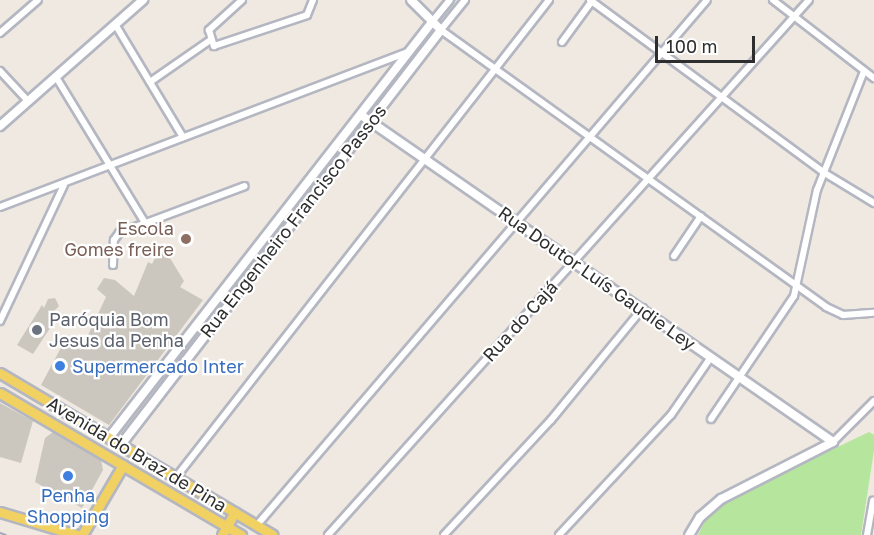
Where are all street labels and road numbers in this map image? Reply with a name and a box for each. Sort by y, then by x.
street label: Rua Engenheiro Francisco Passos [195,100,391,342]
street label: Rua Doutor Luís Gaudie Ley [494,202,700,354]
street label: Rua do Cajá [478,276,562,366]
street label: Avenida do Braz de Pina [43,392,231,516]

